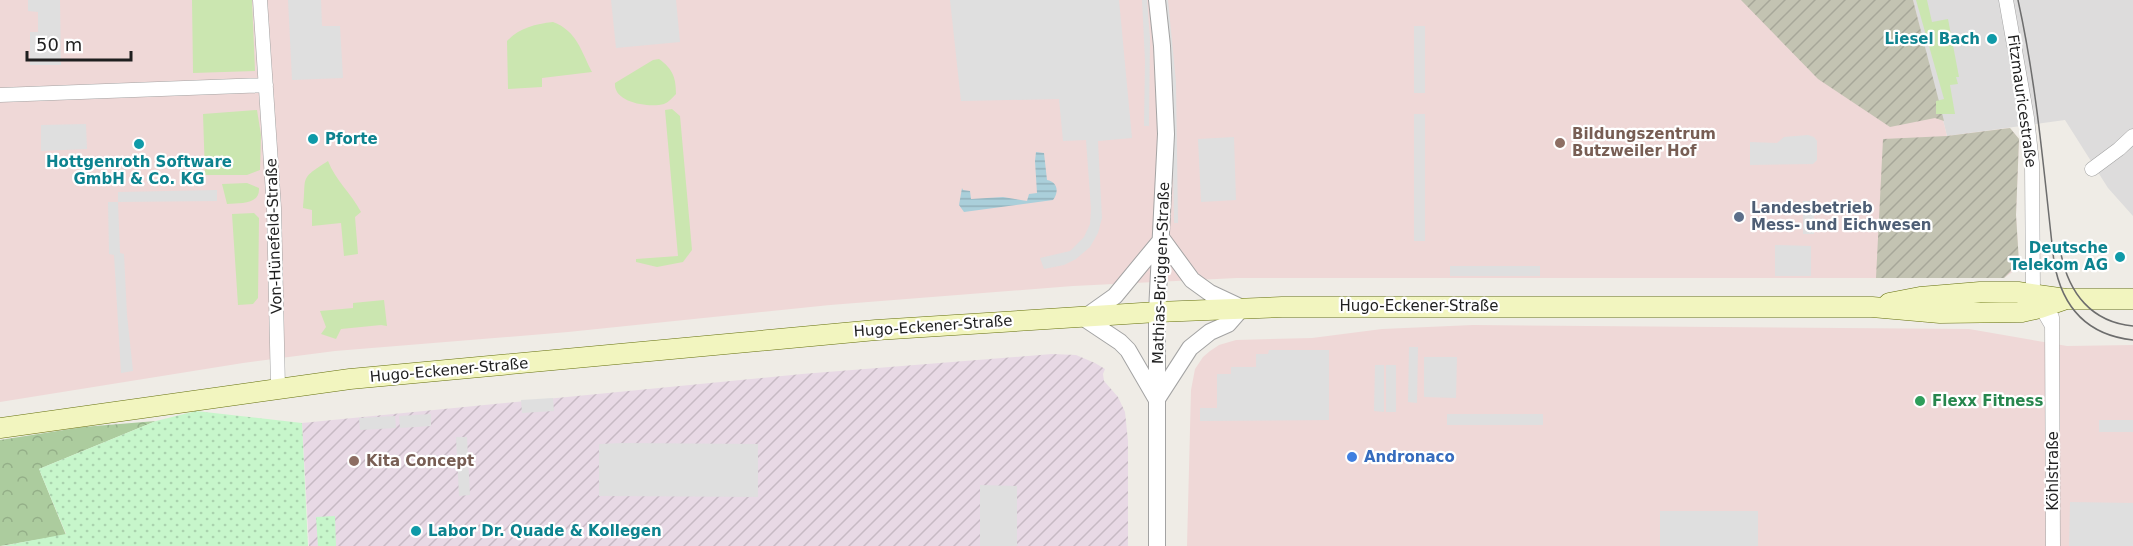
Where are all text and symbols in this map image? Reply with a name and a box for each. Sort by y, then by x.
scale bar [27,24,130,62]
place label: Liesel Bach [1885,30,1980,48]
marker: Liesel Bach [1985,32,1999,46]
street label: Fitzmauricestraße [2004,33,2040,169]
text: 50 m [36,34,82,55]
place label: Bildungszentrum Butzweiler Hof [1572,125,1716,160]
place label: Pforte [325,130,378,148]
marker: Pforte [306,132,320,146]
marker: Bildungszentrum Butzweiler Hof [1553,136,1567,150]
marker: Hottgenroth Software GmbH & Co. KG [132,137,146,151]
place label: Hottgenroth Software GmbH & Co. KG [46,153,232,188]
street label: Von-Hünefeld-Straße [262,158,286,314]
street label: Mathias-Brüggen-Straße [1149,182,1173,364]
place label: Landesbetrieb Mess- und Eichwesen [1751,199,1932,234]
marker: Landesbetrieb Mess- und Eichwesen [1732,210,1746,224]
place label: Deutsche Telekom AG [2010,239,2108,274]
marker: Deutsche Telekom AG [2113,250,2127,264]
street label: Hugo-Eckener-Straße [1339,297,1499,315]
street label: Hugo-Eckener-Straße [853,311,1013,341]
street label: Hugo-Eckener-Straße [369,354,529,386]
place label: Flexx Fitness [1932,392,2043,410]
marker: Flexx Fitness [1913,394,1927,408]
street label: Köhlstraße [2044,431,2062,511]
place label: Andronaco [1364,448,1455,466]
marker: Andronaco [1345,450,1359,464]
place label: Kita Concept [366,452,474,470]
marker: Kita Concept [347,454,361,468]
place label: Labor Dr. Quade & Kollegen [428,522,662,540]
marker: Labor Dr. Quade & Kollegen [409,524,423,538]

